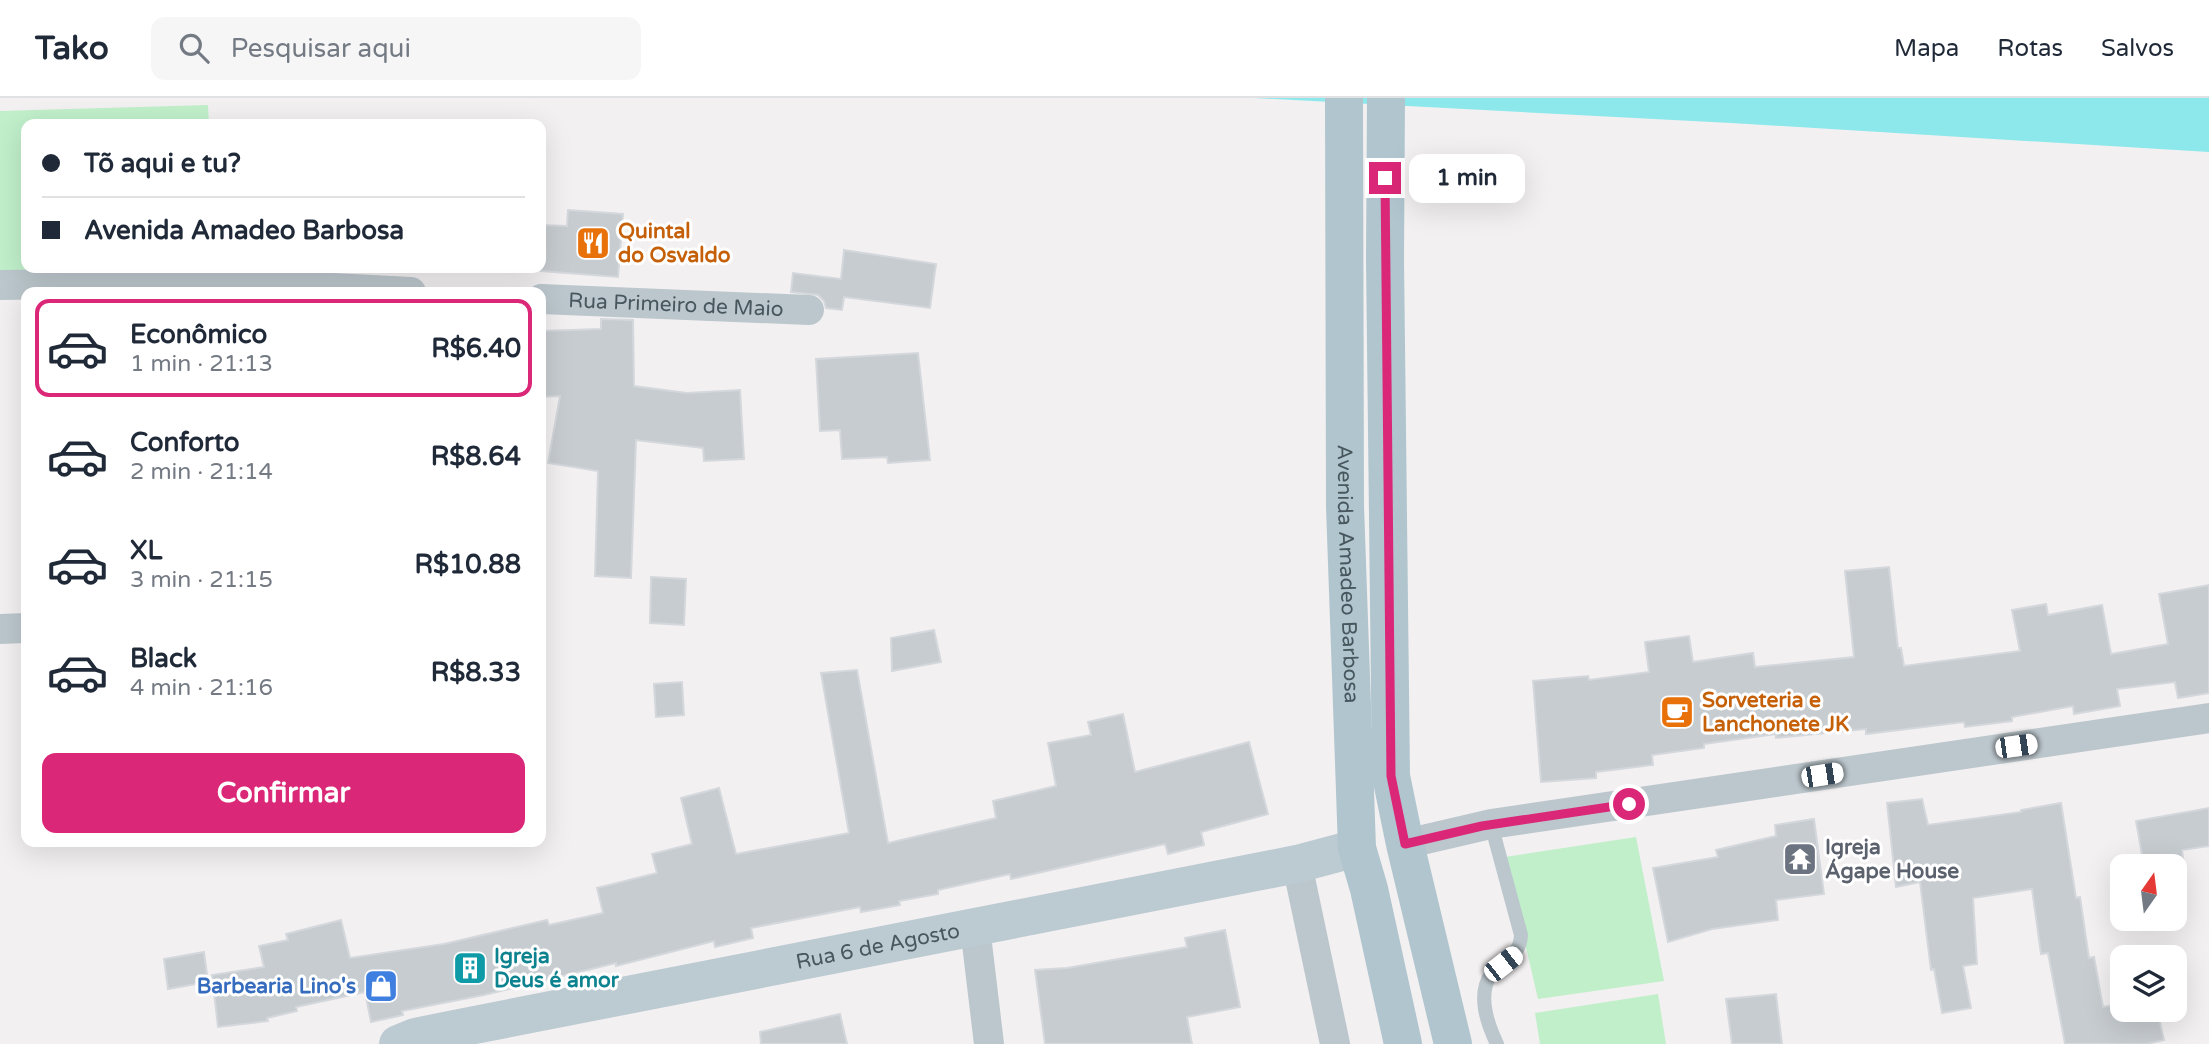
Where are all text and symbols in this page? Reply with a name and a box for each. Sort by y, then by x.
search box [151,17,641,80]
text: Tako [35,29,109,68]
icon: search [175,29,213,67]
text: Pesquisar aqui [231,33,411,64]
text: Mapa [1894,34,1959,63]
text: Rotas [1997,34,2063,63]
text: Salvos [2101,34,2174,63]
text: Tõ aqui e tu? [84,148,241,179]
callout: 1 min [1410,154,1525,202]
route end [1369,162,1401,194]
text: 1 min [1436,164,1498,192]
text: Avenida Amadeo Barbosa [84,215,404,246]
place label: Quintal do Osvaldo [618,219,731,268]
restaurant icon: Quintal do Osvaldo [574,224,612,262]
street label: Rua Primeiro de Maio [568,288,784,322]
icon: car [46,317,109,380]
text: Econômico [130,319,267,350]
text: R$6.40 [431,333,521,364]
text: 1 min · 21:13 [130,350,273,378]
icon: car [46,425,109,488]
text: Conforto [130,427,239,458]
text: R$8.64 [431,441,521,472]
street label: Avenida Amadeo Barbosa [1332,445,1364,704]
text: 2 min · 21:14 [130,458,273,486]
icon: car [46,533,109,596]
text: XL [130,535,162,566]
text: R$10.88 [415,549,521,580]
text: 3 min · 21:15 [130,566,273,594]
icon: car [46,641,109,704]
text: Black [130,643,197,674]
text: R$8.33 [431,657,521,688]
text: 4 min · 21:16 [130,674,273,702]
place label: Sorveteria e Lanchonete JK [1702,688,1849,737]
cafe icon: Sorveteria e Lanchonete JK [1658,693,1696,731]
car [1994,733,2039,759]
button: Confirmar [42,753,525,833]
car [1800,761,1845,789]
route start [1613,788,1645,820]
place label: Igreja Ágape House [1825,835,1959,884]
temple icon: Igreja Ágape House [1781,840,1819,878]
north arrow [2110,854,2188,931]
map controls [2110,854,2187,1022]
street label: Rua 6 de Agosto [794,918,962,975]
car [1480,943,1527,985]
place label: Igreja Deus é amor [494,944,620,993]
button: layers [2110,945,2187,1022]
building icon: Igreja Deus é amor [451,949,489,987]
shop icon: Barbearia Lino's [362,967,400,1005]
place label: Barbearia Lino's [197,974,356,999]

